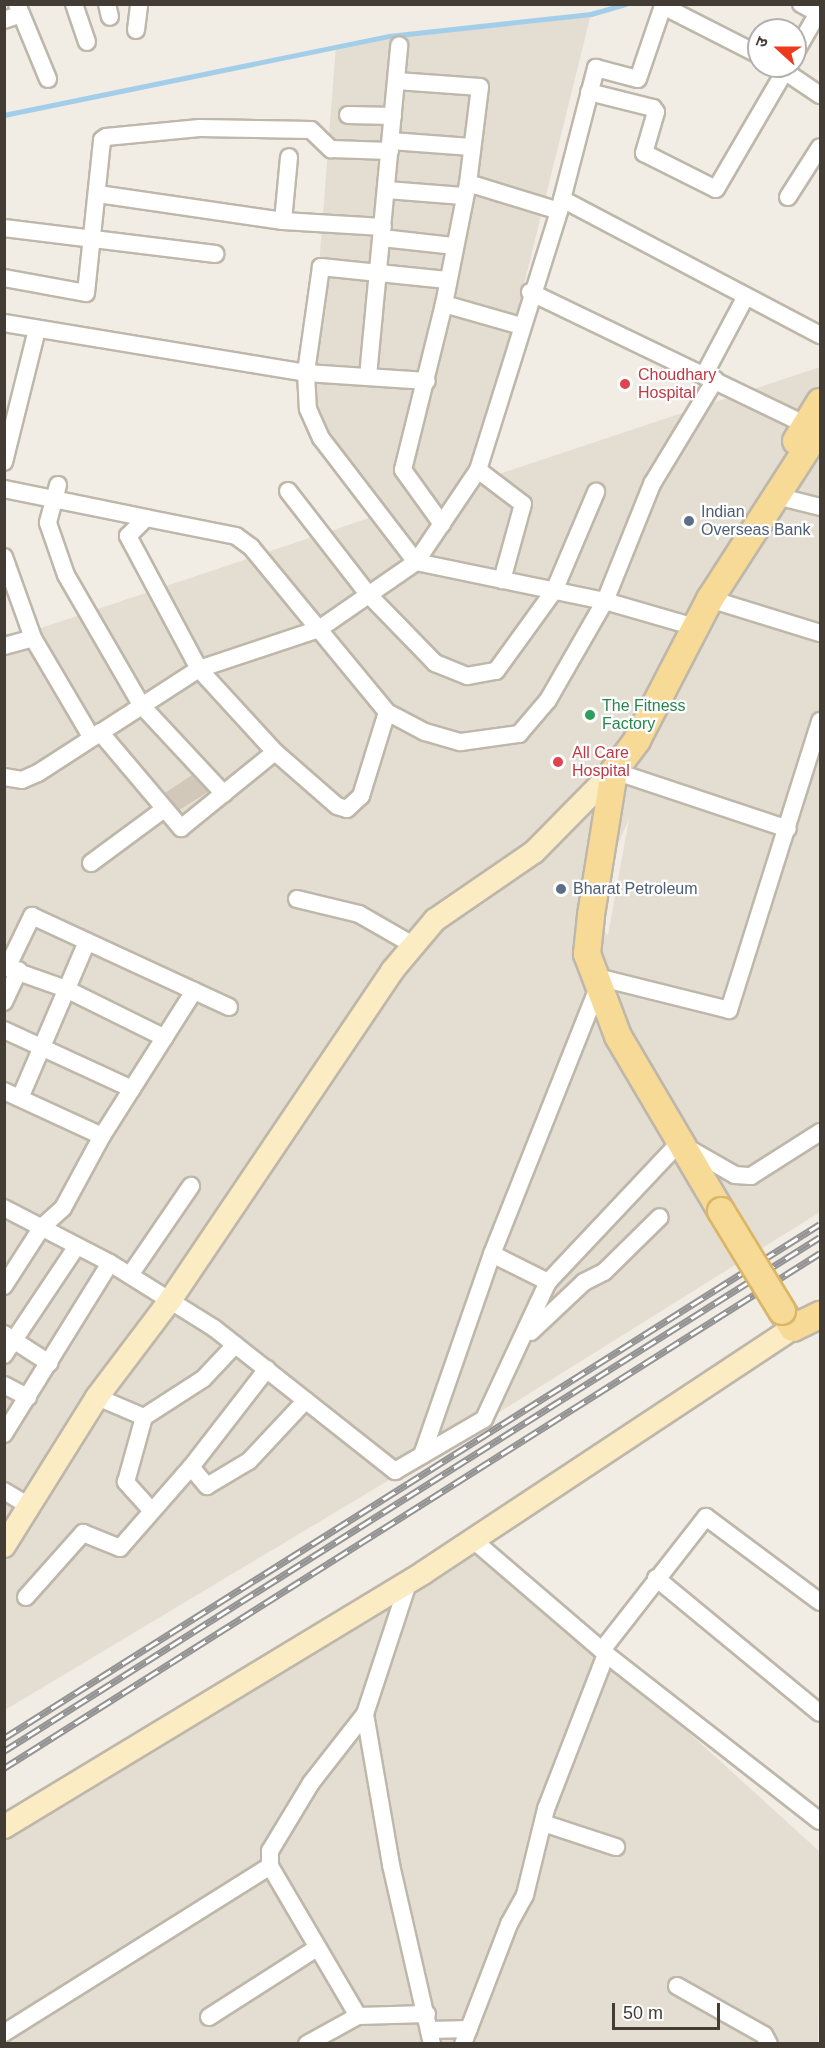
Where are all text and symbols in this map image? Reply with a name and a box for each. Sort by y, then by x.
north arrow [747,18,807,78]
text: उ [752,35,771,50]
place label: Choudhary Hospital [638,365,716,403]
marker: Choudhary Hospital [616,375,634,393]
place label: Indian Overseas Bank [701,502,810,540]
marker: Indian Overseas Bank [682,514,696,528]
place label: The Fitness Factory [602,696,686,734]
marker: The Fitness Factory [583,708,597,722]
place label: All Care Hospital [572,743,630,781]
marker: All Care Hospital [549,753,567,771]
place label: Bharat Petroleum [573,879,698,899]
marker: Bharat Petroleum [554,882,568,896]
scale bar [615,1991,723,2029]
text: 50 m [623,2003,663,2023]

